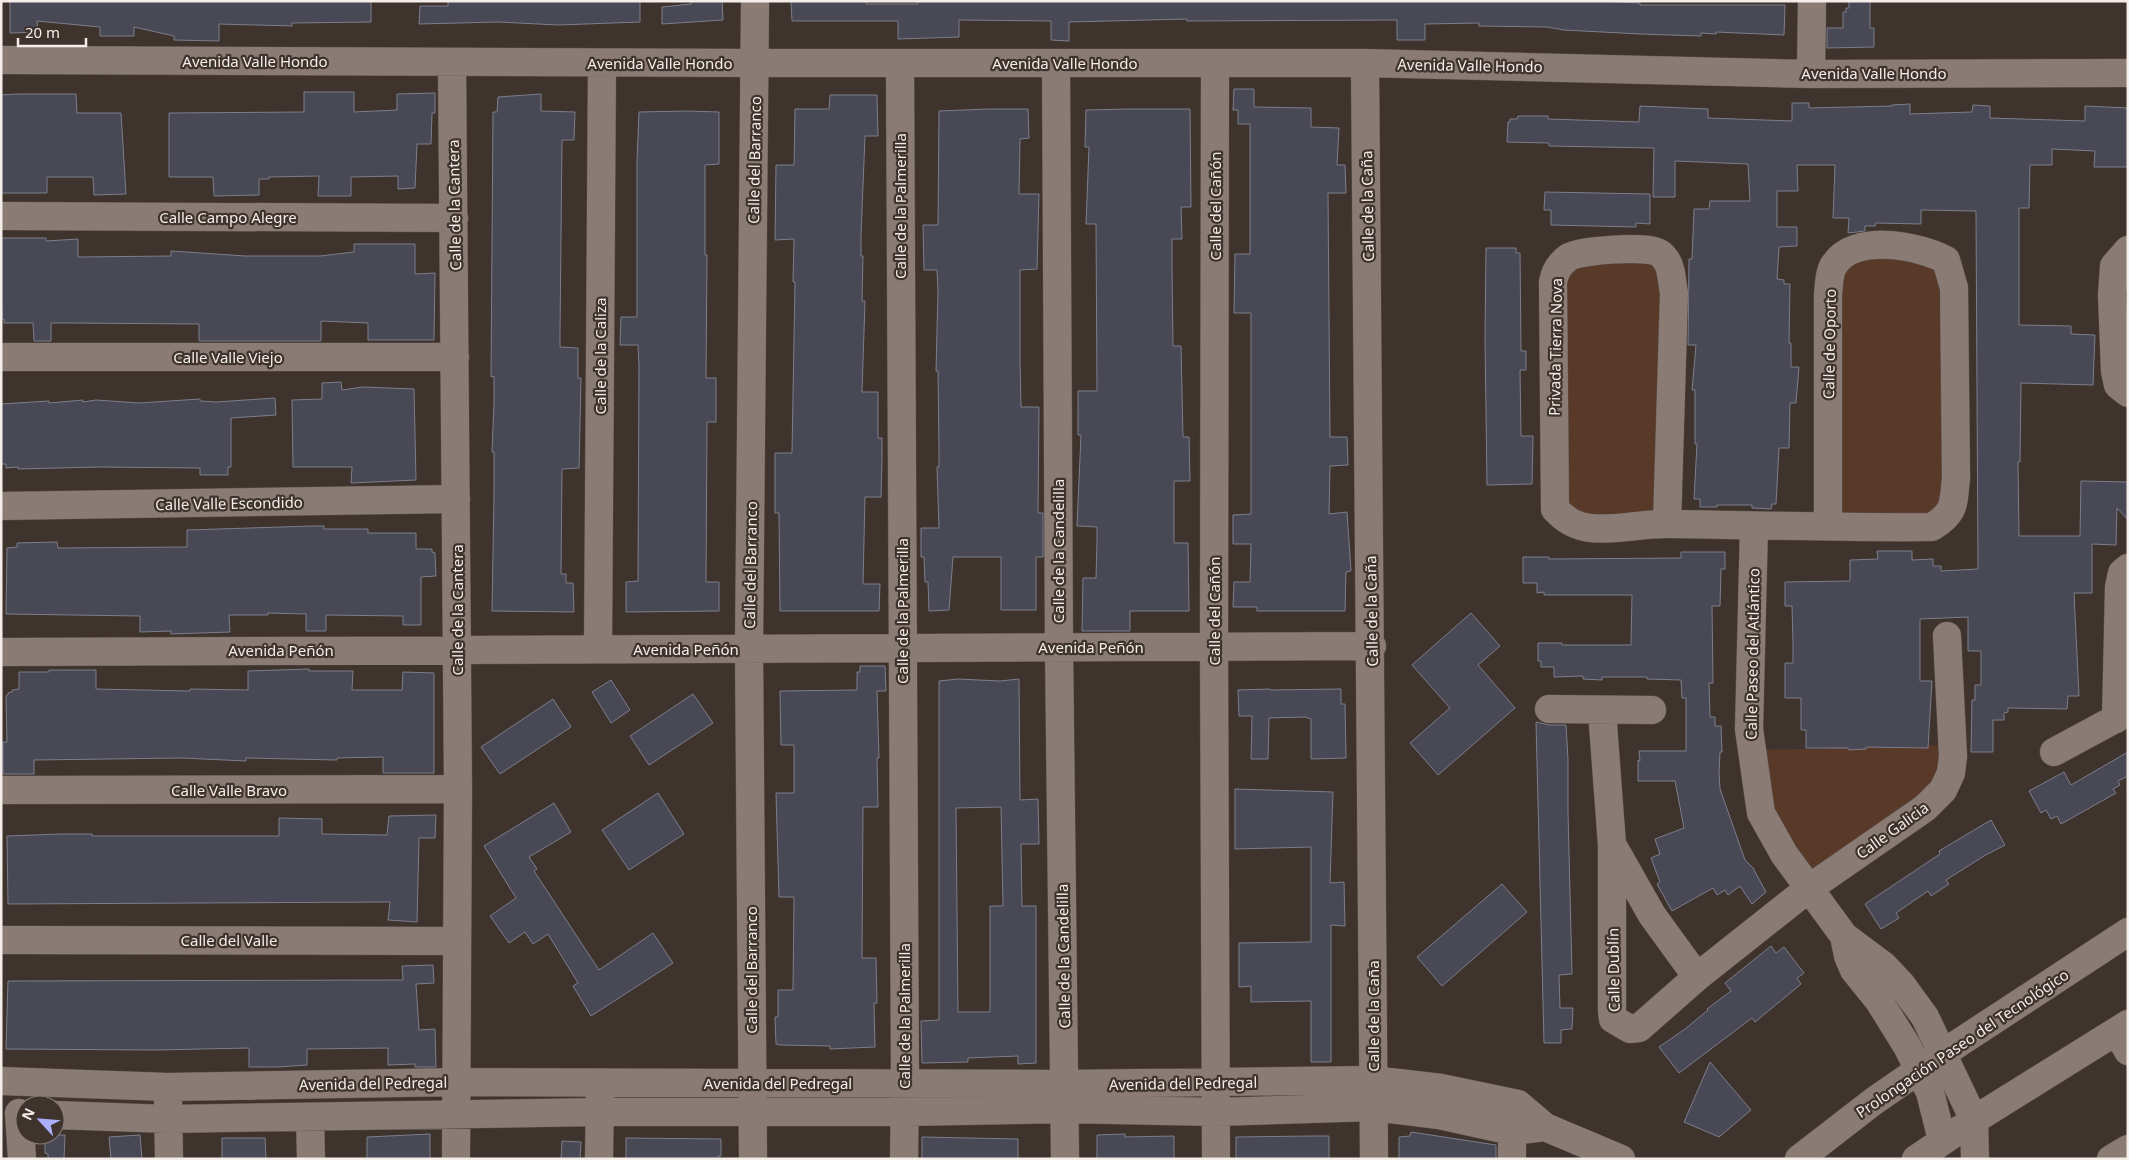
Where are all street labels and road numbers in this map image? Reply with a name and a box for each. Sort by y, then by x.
street label: Avenida Valle Hondo [182,51,328,71]
street label: Avenida Valle Hondo [587,53,733,73]
street label: Avenida Valle Hondo [992,53,1138,73]
street label: Avenida Valle Hondo [1397,54,1543,76]
street label: Avenida Valle Hondo [1801,63,1947,83]
street label: Calle del Barranco [743,96,765,224]
street label: Calle de la Palmerilla [890,133,910,279]
street label: Calle de la Cantera [443,139,465,271]
street label: Calle de la Caña [1356,150,1378,262]
street label: Calle del Cañón [1205,152,1225,260]
street label: Calle Campo Alegre [159,207,297,227]
street label: Privada Tierra Nova [1544,278,1566,416]
street label: Calle de Oporto [1818,289,1840,399]
street label: Calle de la Caliza [590,298,610,414]
street label: Calle Valle Viejo [173,347,283,367]
street label: Calle de la Candelilla [1048,479,1068,623]
street label: Calle Valle Escondido [155,492,303,514]
street label: Calle del Barranco [739,501,761,629]
street label: Calle de la Palmerilla [892,538,912,684]
street label: Calle de la Cantera [447,544,467,676]
street label: Calle de la Caña [1360,555,1382,667]
street label: Calle del Cañón [1204,557,1224,665]
street label: Calle Paseo del Atlántico [1741,568,1763,740]
street label: Avenida Peñón [1038,637,1144,657]
street label: Avenida Peñón [633,639,739,659]
street label: Avenida Peñón [228,640,334,660]
street label: Calle Valle Bravo [171,780,287,800]
street label: Calle Galicia [1852,797,1932,863]
street label: Calle de la Candelilla [1052,884,1074,1028]
street label: Calle del Barranco [741,906,761,1034]
street label: Calle Dublín [1602,928,1624,1012]
street label: Calle del Valle [181,930,277,950]
street label: Calle de la Palmerilla [894,943,914,1089]
street label: Calle de la Caña [1363,960,1383,1072]
street label: Prolongación Paseo del Tecnológico [1852,964,2072,1122]
street label: Avenida del Pedregal [299,1072,447,1094]
street label: Avenida del Pedregal [1109,1072,1257,1094]
street label: Avenida del Pedregal [704,1073,852,1093]

